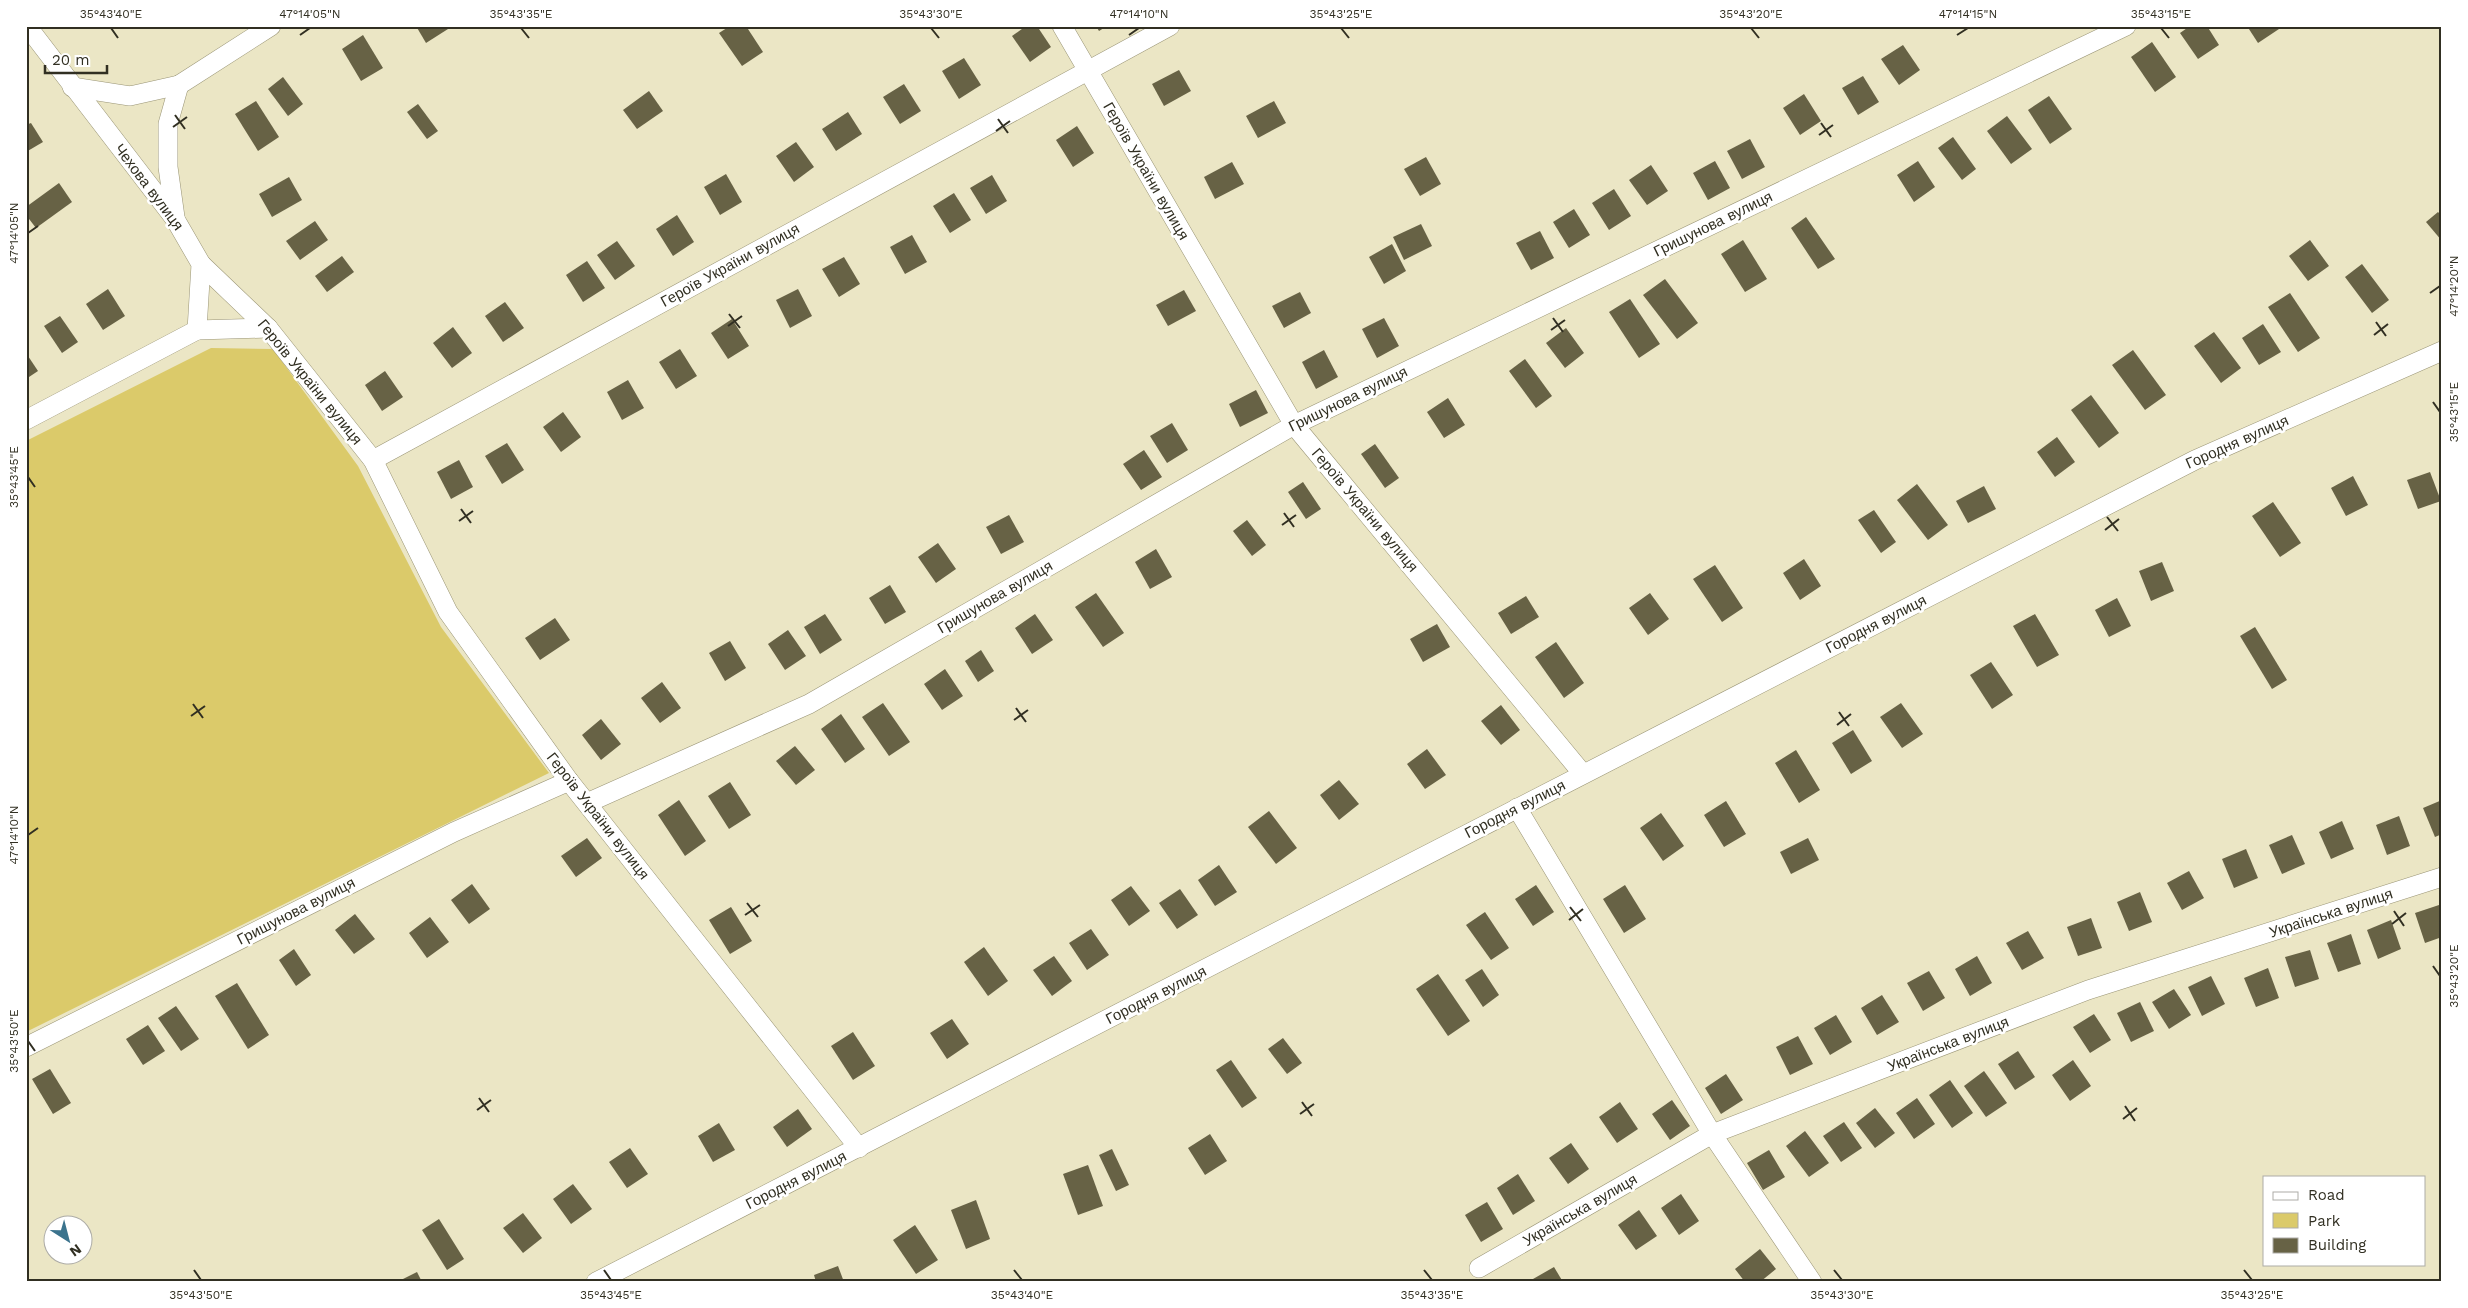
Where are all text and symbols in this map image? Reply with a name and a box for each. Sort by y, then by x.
text: 35°43'40"E [80,7,143,21]
text: 47°14'05"N [279,7,341,21]
text: 35°43'35"E [490,7,553,21]
text: 35°43'30"E [899,7,963,21]
text: 47°14'10"N [1110,7,1169,21]
text: 35°43'25"E [1310,7,1373,21]
text: 35°43'20"E [1719,7,1783,21]
text: 47°14'15"N [1939,7,1997,21]
text: 35°43'15"E [2131,7,2192,21]
scale bar [45,42,108,74]
text: 20 m [52,51,90,69]
street label: Героїв України вулиця [1099,99,1193,243]
street label: Чехова вулиця [111,140,187,234]
street label: Гришунова вулиця [1651,187,1775,261]
text: 47°14'05"N [7,202,21,264]
street label: Героїв України вулиця [657,219,803,311]
text: 47°14'20"N [2447,255,2461,317]
street label: Героїв України вулиця [254,316,366,448]
street label: Гришунова вулиця [1286,362,1410,436]
text: 35°43'15"E [2447,381,2461,442]
street label: Городня вулиця [2183,411,2291,473]
street label: Героїв України вулиця [1308,444,1422,576]
text: 35°43'45"E [7,446,21,508]
street label: Гришунова вулиця [934,557,1056,637]
street label: Городня вулиця [1823,591,1929,657]
street label: Героїв України вулиця [543,749,653,883]
street label: Городня вулиця [1462,776,1568,842]
text: 47°14'10"N [7,806,21,865]
street label: Гришунова вулиця [234,873,358,949]
street label: Українська вулиця [2267,885,2395,941]
text: 35°43'20"E [2447,944,2461,1008]
street label: Городня вулиця [1103,962,1209,1028]
text: 35°43'50"E [7,1009,21,1073]
street label: Українська вулиця [1885,1013,2011,1075]
street label: Городня вулиця [743,1147,849,1213]
street label: Українська вулиця [1520,1170,1640,1250]
legend [2263,1176,2426,1266]
text: Road [2308,1186,2345,1204]
text: Park [2308,1212,2341,1230]
north arrow [42,1216,92,1266]
text: Building [2308,1236,2366,1254]
text: N [67,1241,85,1260]
text: 35°43'50"E [169,1288,233,1302]
text: 35°43'45"E [580,1288,642,1302]
text: 35°43'40"E [991,1288,1054,1302]
text: 35°43'35"E [1401,1288,1464,1302]
text: 35°43'30"E [1810,1288,1874,1302]
text: 35°43'25"E [2221,1288,2284,1302]

